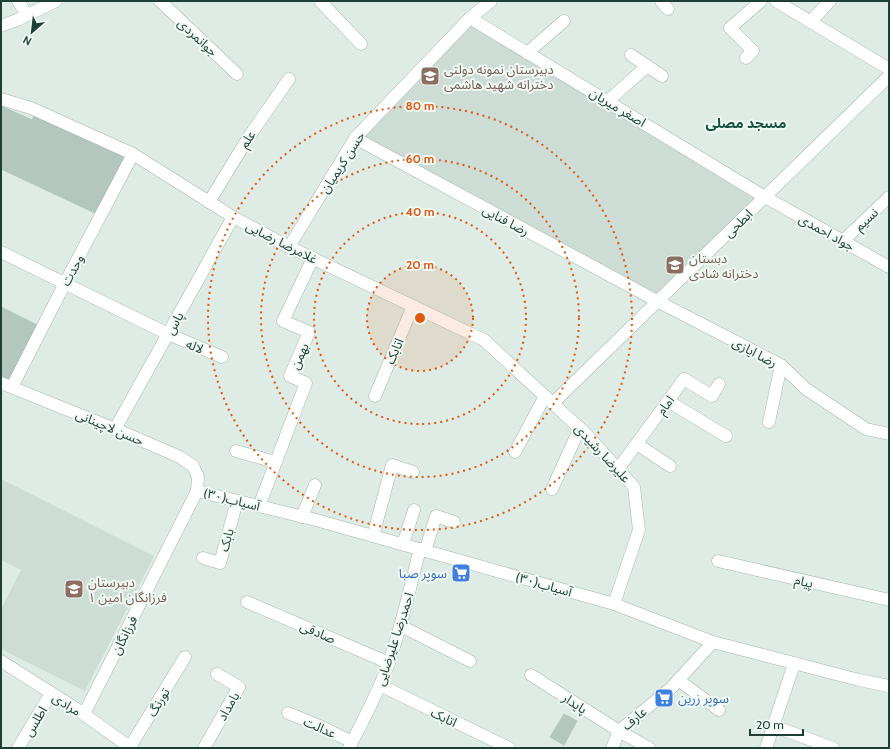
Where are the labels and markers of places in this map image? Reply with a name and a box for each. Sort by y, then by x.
place label: دبیرستان نمونه دولتی دخترانه شهید هاشمی [444,61,554,93]
school or university icon: دبیرستان نمونه دولتی دخترانه شهید هاشمی [419,65,441,87]
place label: دبستان دخترانه شادی [689,250,758,282]
school or university icon: دبستان دخترانه شادی [664,254,686,276]
centre of rings [413,311,427,325]
supermarket icon: سوپر صبا [450,562,472,584]
place label: سوپر صبا [399,565,447,583]
place label: دبیرستان فرزانگان امین ۱ [88,574,167,606]
school or university icon: دبیرستان فرزانگان امین ۱ [63,578,85,600]
supermarket icon: سوپر زرین [653,687,675,709]
place label: سوپر زرین [678,690,729,708]

